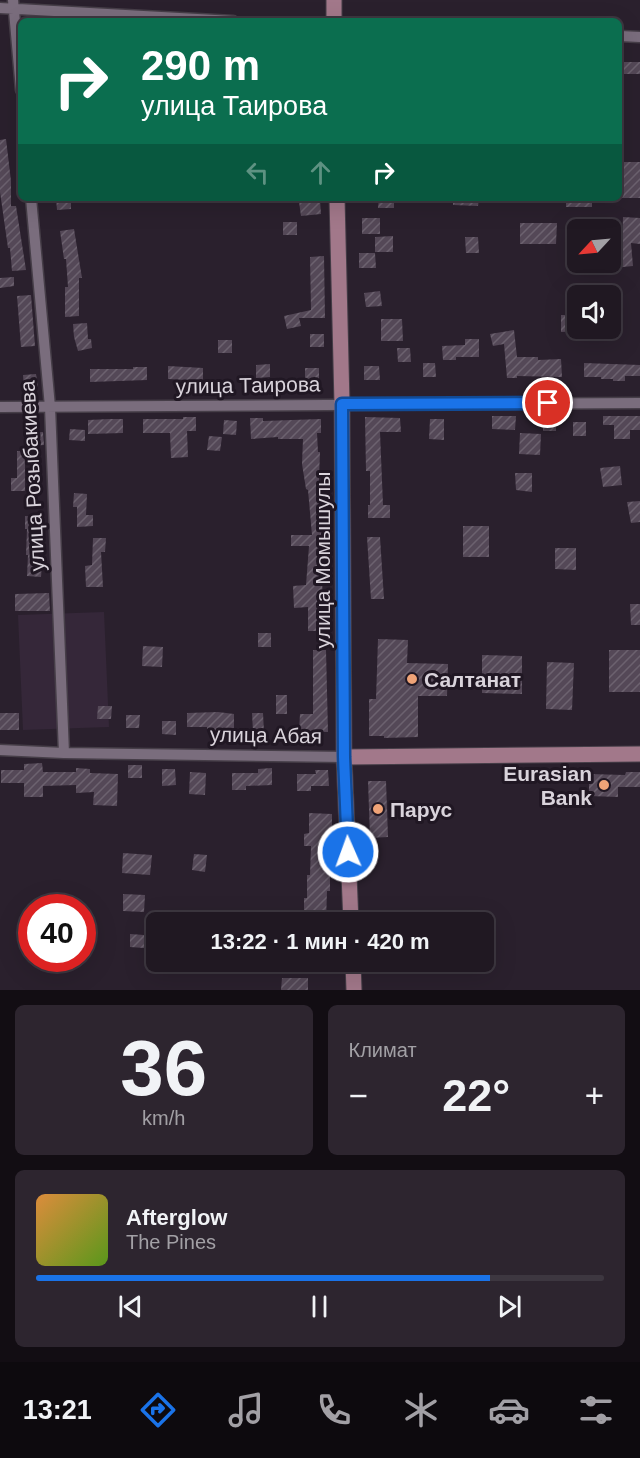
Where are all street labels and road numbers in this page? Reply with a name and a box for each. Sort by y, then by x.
street label: улица Таирова [175,372,321,398]
street label: улица Розыбакиева [15,380,48,572]
street label: улица Момышулы [311,472,334,648]
street label: улица Абая [210,723,322,747]

